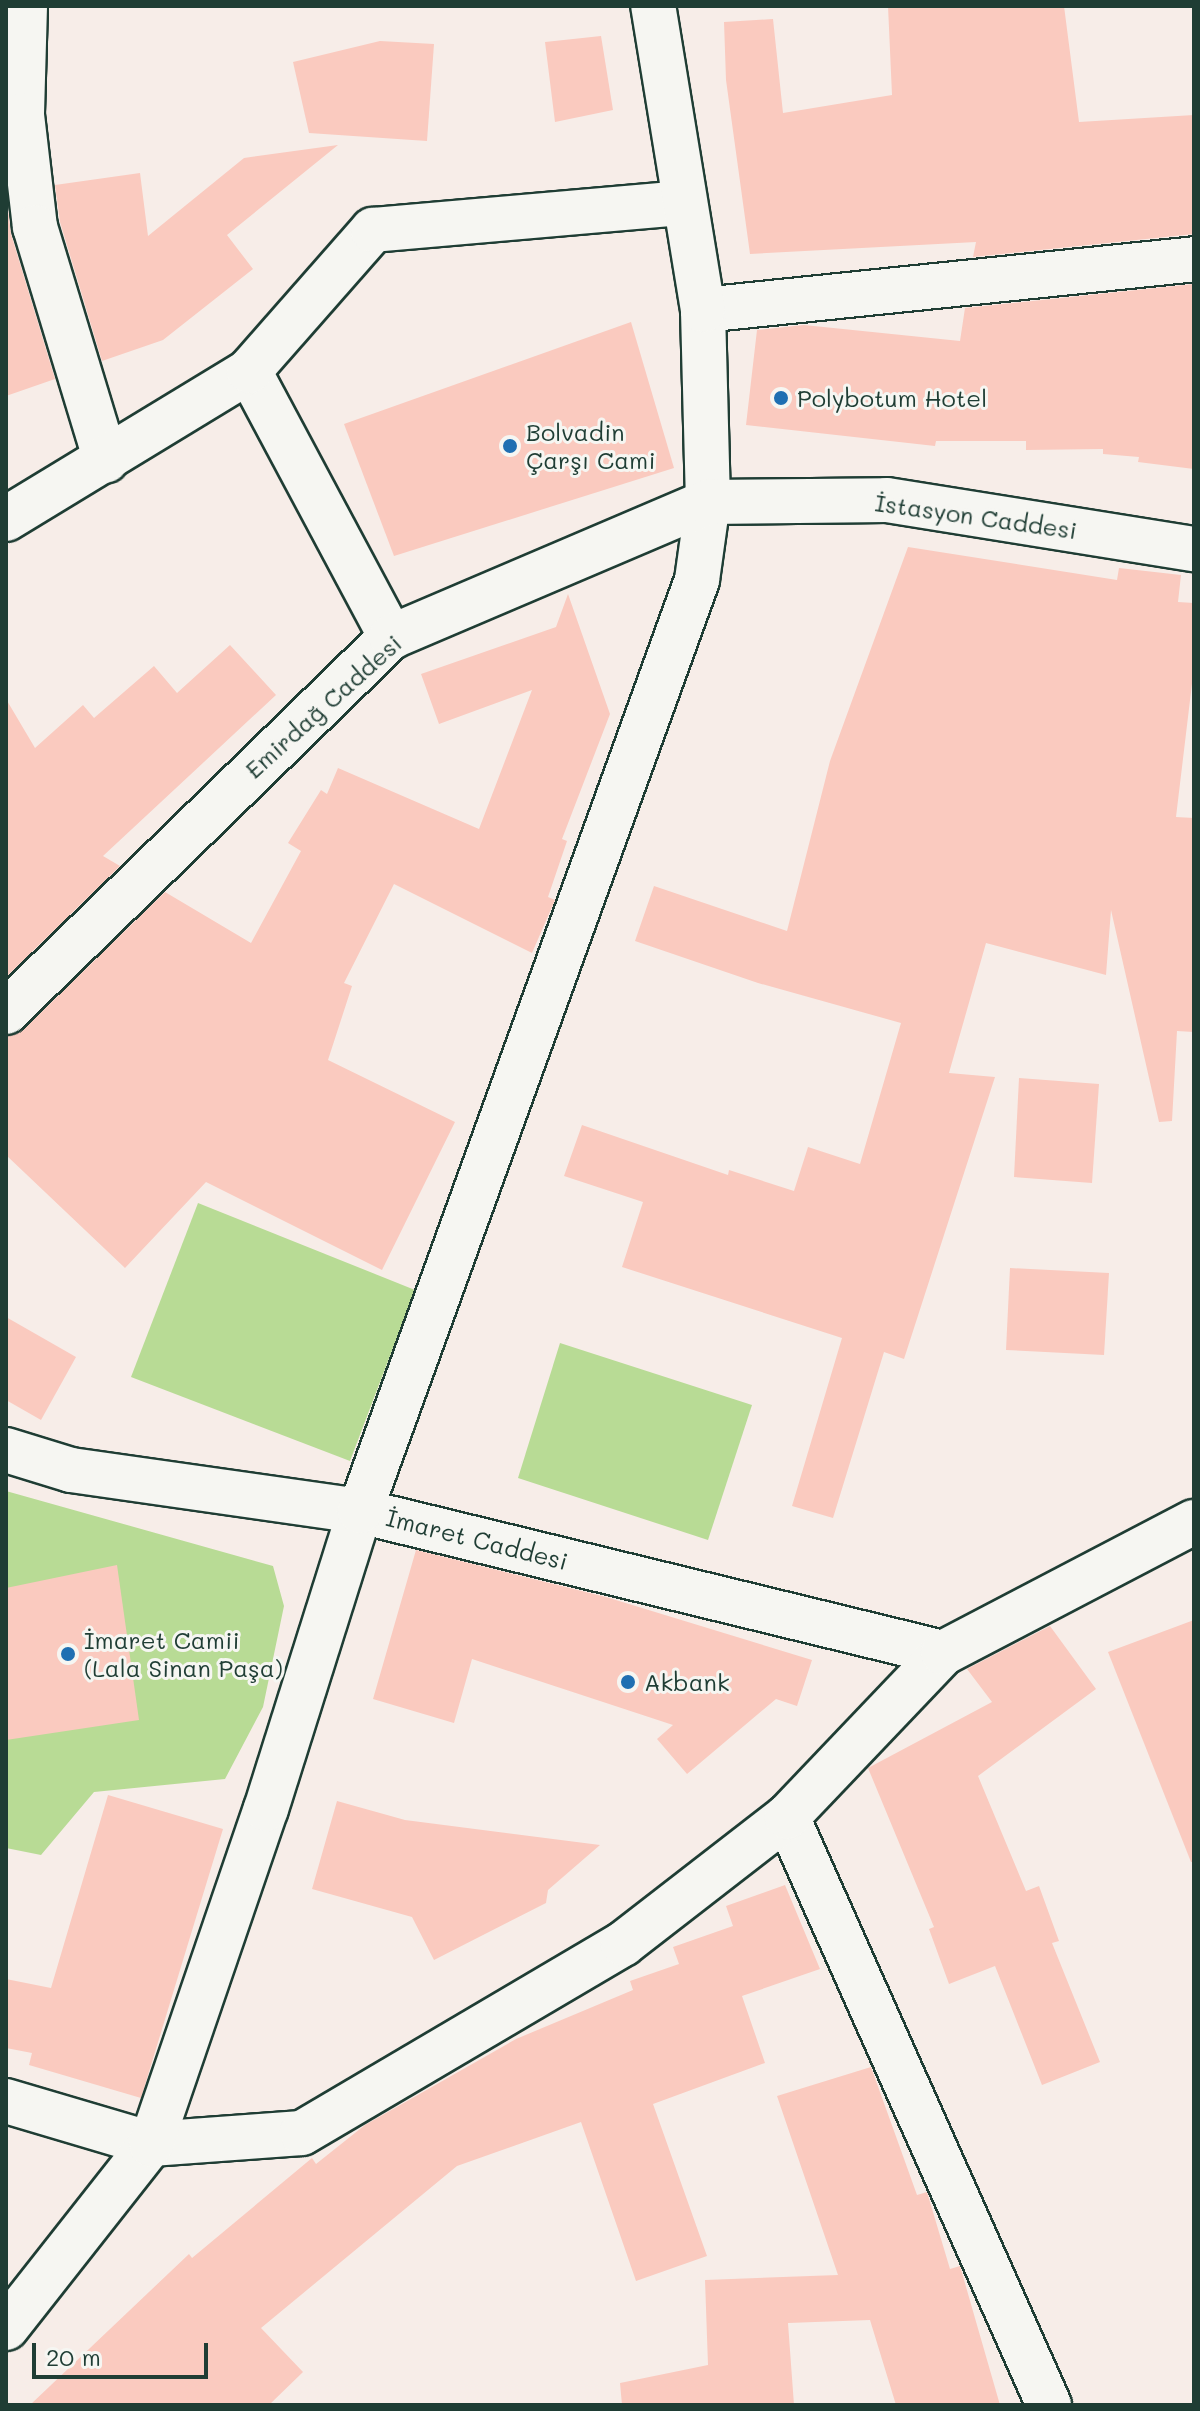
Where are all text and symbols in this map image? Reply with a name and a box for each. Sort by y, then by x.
place label: Polybotum Hotel [797,384,987,412]
marker: Polybotum Hotel [772,389,790,407]
place label: Bolvadin Çarşı Cami [526,418,656,474]
marker: Bolvadin Çarşı Cami [501,437,519,455]
street label: İstasyon Caddesi [873,488,1079,544]
street label: Emirdağ Caddesi [239,628,407,784]
street label: İmaret Caddesi [383,1503,571,1575]
place label: İmaret Camii (Lala Sinan Paşa) [84,1626,283,1682]
marker: İmaret Camii (Lala Sinan Paşa) [59,1645,77,1663]
place label: Akbank [644,1668,730,1696]
marker: Akbank [619,1673,637,1691]
scale bar [36,2327,212,2377]
text: 20 m [46,2341,101,2372]

